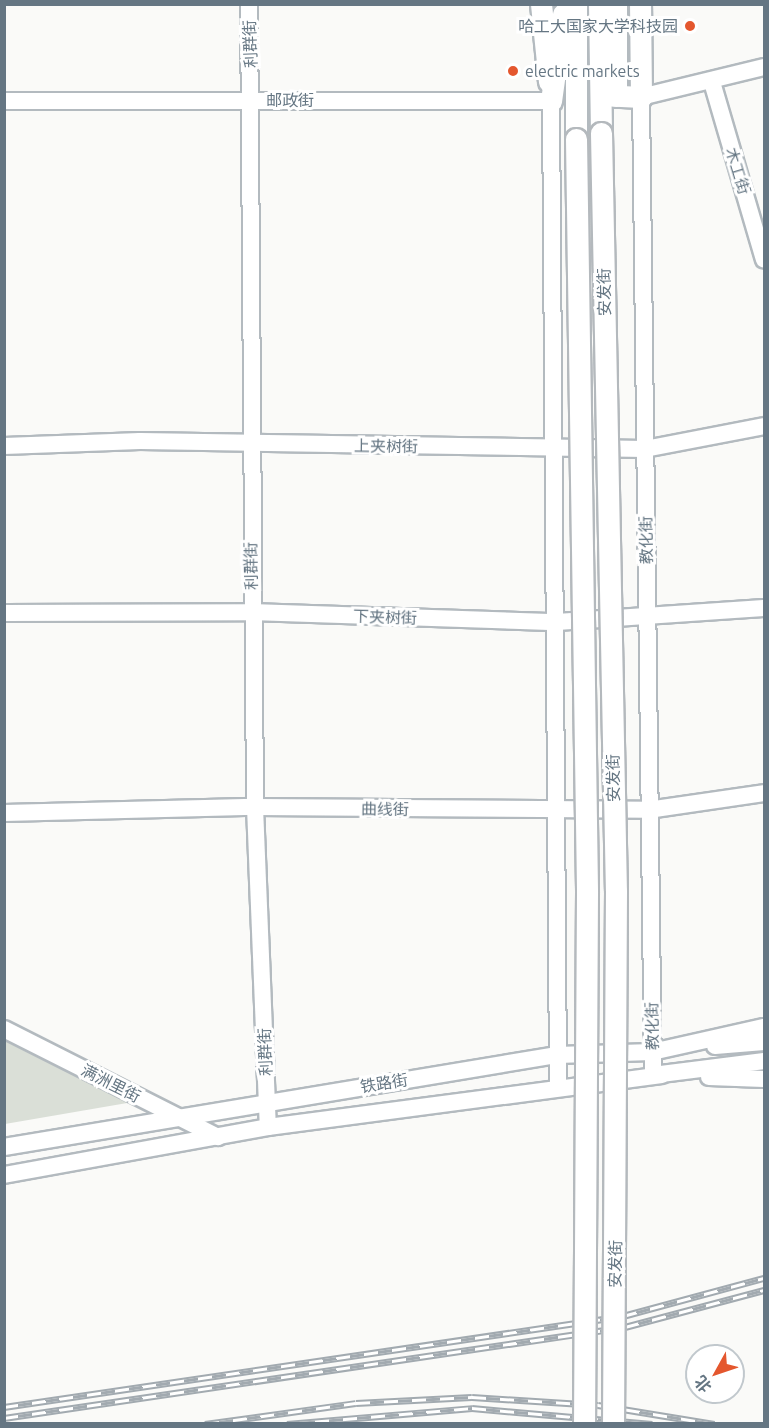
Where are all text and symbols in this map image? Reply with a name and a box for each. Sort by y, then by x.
place label: 哈工大国家大学科技园 [518,16,678,36]
marker: 哈工大国家大学科技园 [683,19,697,33]
street label: 利群街 [240,20,260,68]
place label: electric markets [525,61,640,81]
marker: electric markets [506,64,520,78]
street label: 邮政街 [266,90,314,110]
street label: 木工街 [722,145,754,197]
street label: 安发街 [594,268,614,316]
street label: 上夹树街 [354,436,418,456]
street label: 教化街 [636,516,656,564]
street label: 利群街 [241,542,261,590]
street label: 下夹树街 [353,606,417,628]
street label: 安发街 [603,754,623,802]
street label: 曲线街 [361,799,409,819]
street label: 教化街 [642,1002,662,1050]
street label: 利群街 [255,1028,275,1076]
street label: 满洲里街 [78,1060,144,1106]
street label: 铁路街 [359,1070,409,1096]
street label: 安发街 [605,1240,625,1288]
north arrow [685,1344,745,1404]
text: 北 [691,1372,715,1396]

